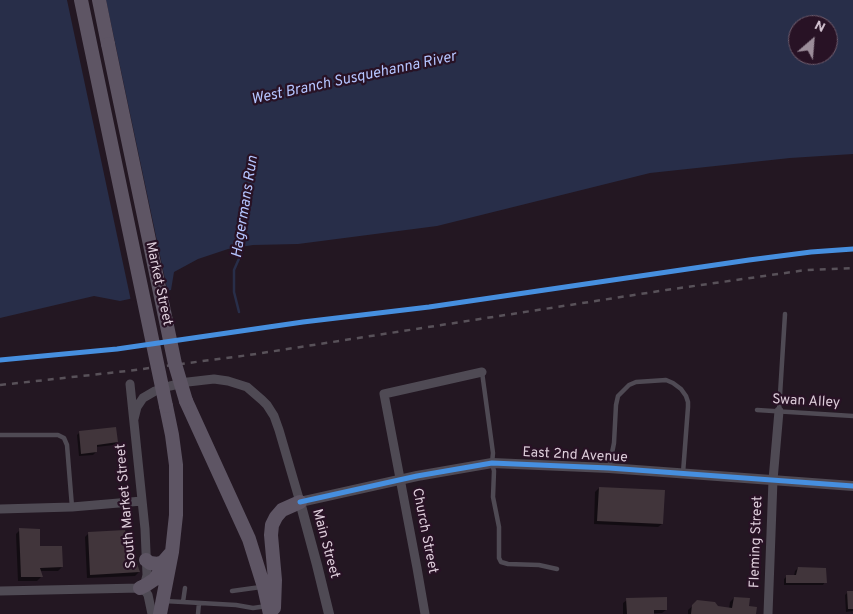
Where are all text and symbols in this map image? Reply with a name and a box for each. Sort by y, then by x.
north arrow [788,15,838,65]
text: N [811,17,828,37]
water label: West Branch Susquehanna River [250,48,458,110]
water label: Hagermans Run [229,155,263,259]
street label: Market Street [141,241,175,327]
street label: Swan Alley [772,392,840,412]
street label: South Market Street [113,443,141,569]
street label: East 2nd Avenue [522,445,628,467]
street label: Church Street [407,487,441,575]
street label: Fleming Street [747,496,767,588]
street label: Main Street [308,507,342,581]

